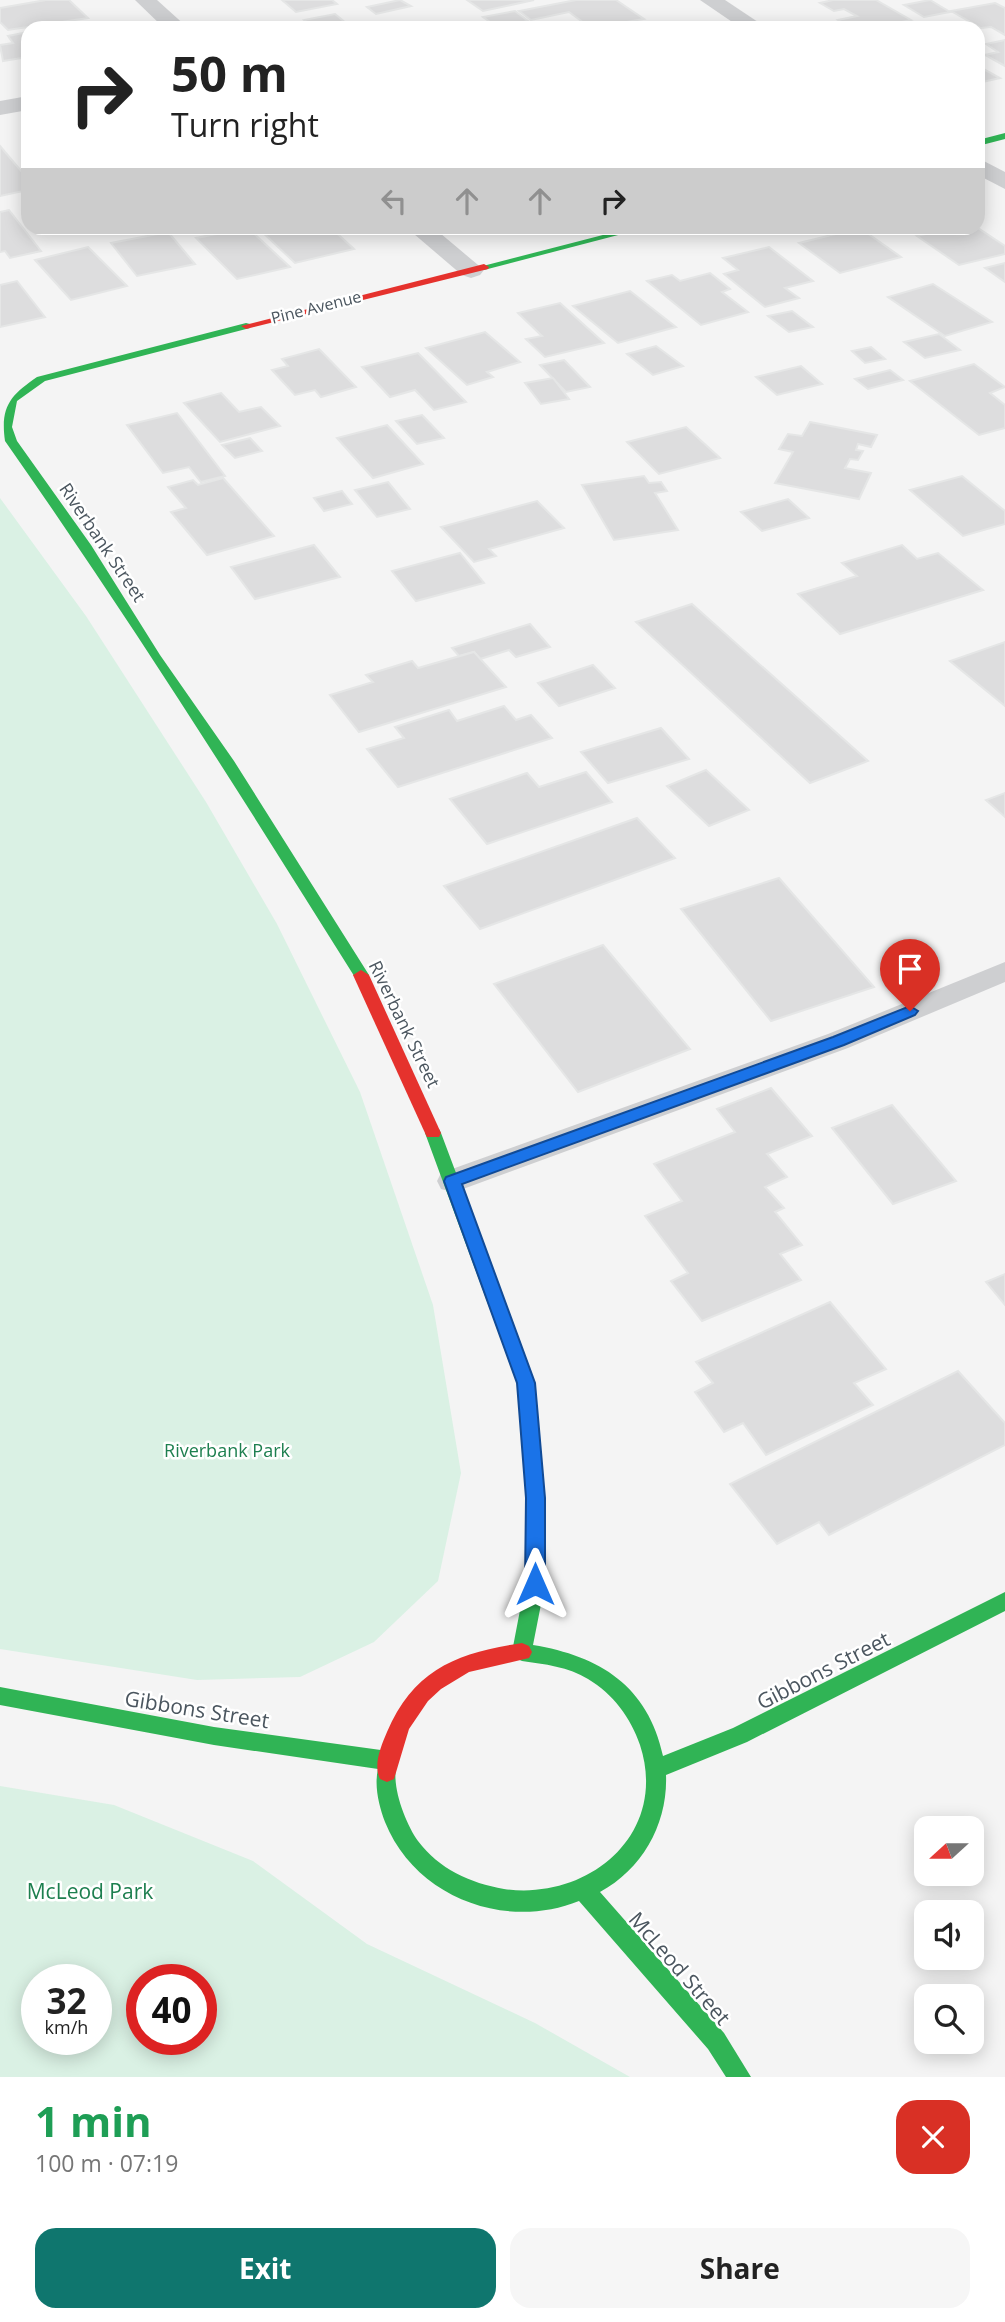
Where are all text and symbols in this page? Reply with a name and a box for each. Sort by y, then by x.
text: 50 m [171,40,288,106]
icon: right [56,49,147,140]
text: Turn right [171,103,319,146]
icon: left [375,182,413,220]
icon: ahead [448,182,486,220]
icon: ahead [521,182,559,220]
icon: right [594,182,632,220]
street label: Pine Avenue [269,285,363,329]
street label: Riverbank Street [54,478,152,606]
pin [880,939,940,1011]
icon: arrive [891,950,929,988]
street label: Riverbank Street [364,956,446,1092]
park label: Riverbank Park [164,1438,291,1462]
position arrow [498,1547,572,1621]
street label: Gibbons Street [752,1624,894,1716]
street label: Gibbons Street [123,1684,271,1734]
north arrow [914,1816,984,1886]
map controls [914,1816,984,2054]
park label: McLeod Park [27,1877,153,1905]
button: sound [914,1900,984,1970]
street label: McLeod Street [623,1905,737,2031]
speed limit sign: 40 [126,1964,217,2055]
text: 32 [46,1977,87,2024]
button: search [914,1984,984,2054]
text: km/h [45,2015,88,2039]
text: 1 min [35,2092,152,2149]
button: close [896,2100,970,2174]
text: 100 m · 07:19 [35,2147,178,2179]
button: Exit [35,2228,496,2308]
button: Share [510,2228,970,2308]

